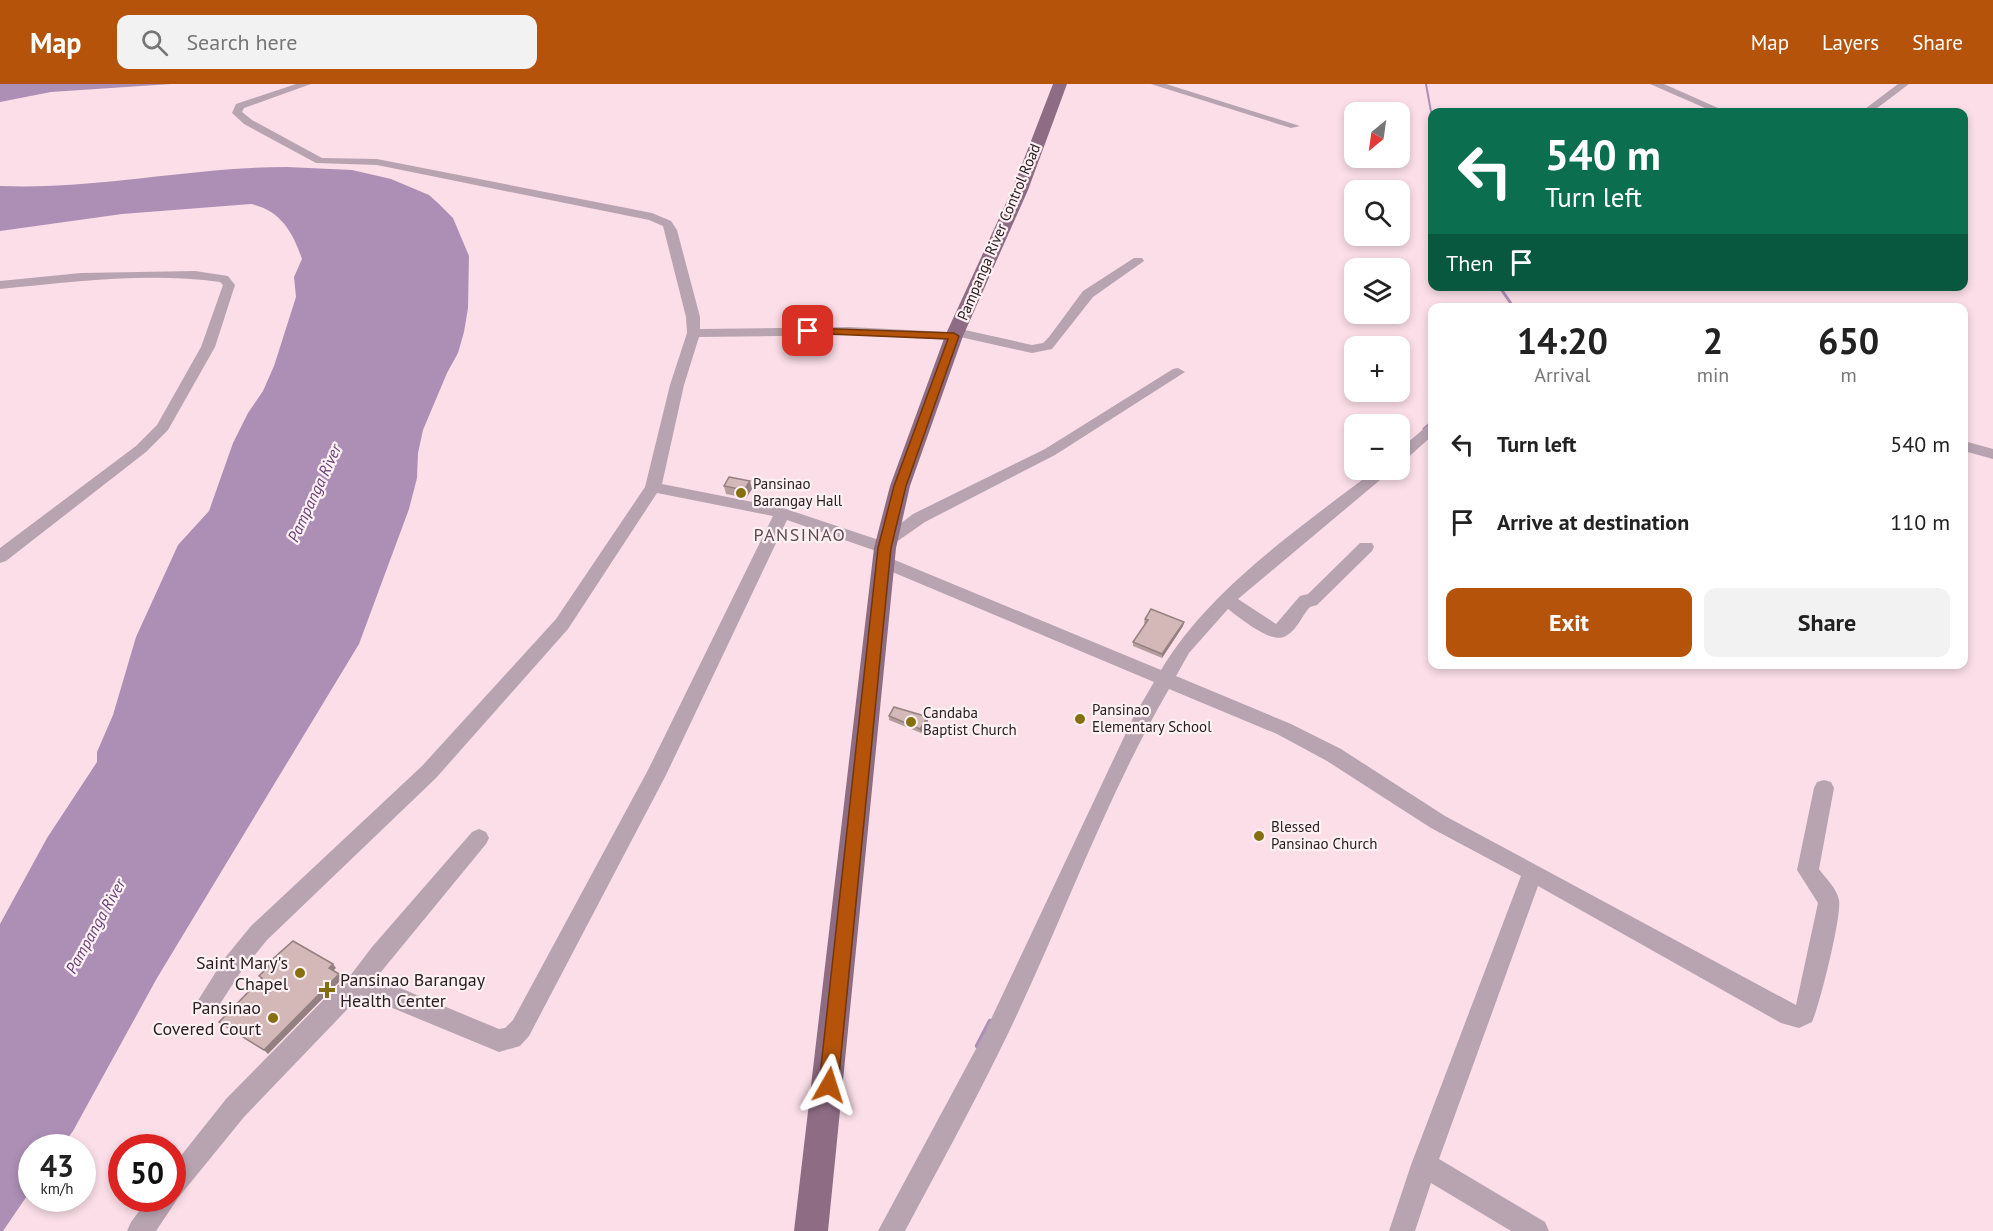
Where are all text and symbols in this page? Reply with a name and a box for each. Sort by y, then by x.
search box [117,15,537,69]
text: Map [30,24,81,61]
icon: search [138,26,171,59]
text: Search here [186,28,297,56]
text: Map [1751,29,1789,56]
text: Layers [1822,29,1879,56]
text: Share [1912,29,1963,56]
north arrow [1344,102,1410,168]
map controls [1344,102,1410,480]
text: 540 m [1545,127,1661,182]
icon: left [1446,132,1524,210]
street label: Pampanga River Control Road [953,141,1044,323]
button: search [1344,180,1410,246]
text: Turn left [1545,180,1642,214]
icon: arrive [1505,246,1538,279]
text: Then [1446,249,1493,277]
button: layers [1344,258,1410,324]
pin [782,305,833,356]
icon: arrive [791,314,824,347]
text: 14:20 [1517,317,1608,364]
text: 2 [1703,317,1723,364]
text: 650 [1818,317,1879,364]
button: + [1344,336,1410,402]
text: Arrival [1534,362,1590,388]
text: min [1697,362,1729,388]
text: m [1841,362,1857,388]
button: − [1344,414,1410,480]
icon: left [1446,428,1479,461]
text: Turn left [1497,430,1577,458]
text: 540 m [1890,430,1950,458]
water label: Pampanga River [283,439,346,545]
place label: Pansinao Barangay Hall [753,474,843,510]
marker: Pansinao Barangay Hall [734,486,748,500]
icon: arrive [1446,506,1479,539]
text: Arrive at destination [1497,508,1689,536]
text: 110 m [1890,508,1950,536]
district label: PANSINAO [754,523,846,546]
button: Exit [1446,588,1692,657]
button: Share [1704,588,1950,657]
place label: Pansinao Elementary School [1092,700,1212,736]
place label: Candaba Baptist Church [923,703,1017,739]
marker: Pansinao Elementary School [1073,712,1087,726]
marker: Candaba Baptist Church [904,715,918,729]
place label: Blessed Pansinao Church [1271,817,1377,853]
marker: Blessed Pansinao Church [1252,829,1266,843]
water label: Pampanga River [61,874,130,977]
place label: Saint Mary's Chapel [196,951,289,995]
marker: Saint Mary's Chapel [293,966,307,980]
place label: Pansinao Barangay Health Center [340,968,486,1012]
marker: Pansinao Barangay Health Center [318,981,336,999]
place label: Pansinao Covered Court [153,996,261,1040]
marker: Pansinao Covered Court [266,1011,280,1025]
position arrow [797,1053,861,1117]
speed limit sign: 50 [108,1134,186,1212]
text: 43 [40,1146,74,1185]
text: km/h [41,1179,73,1198]

